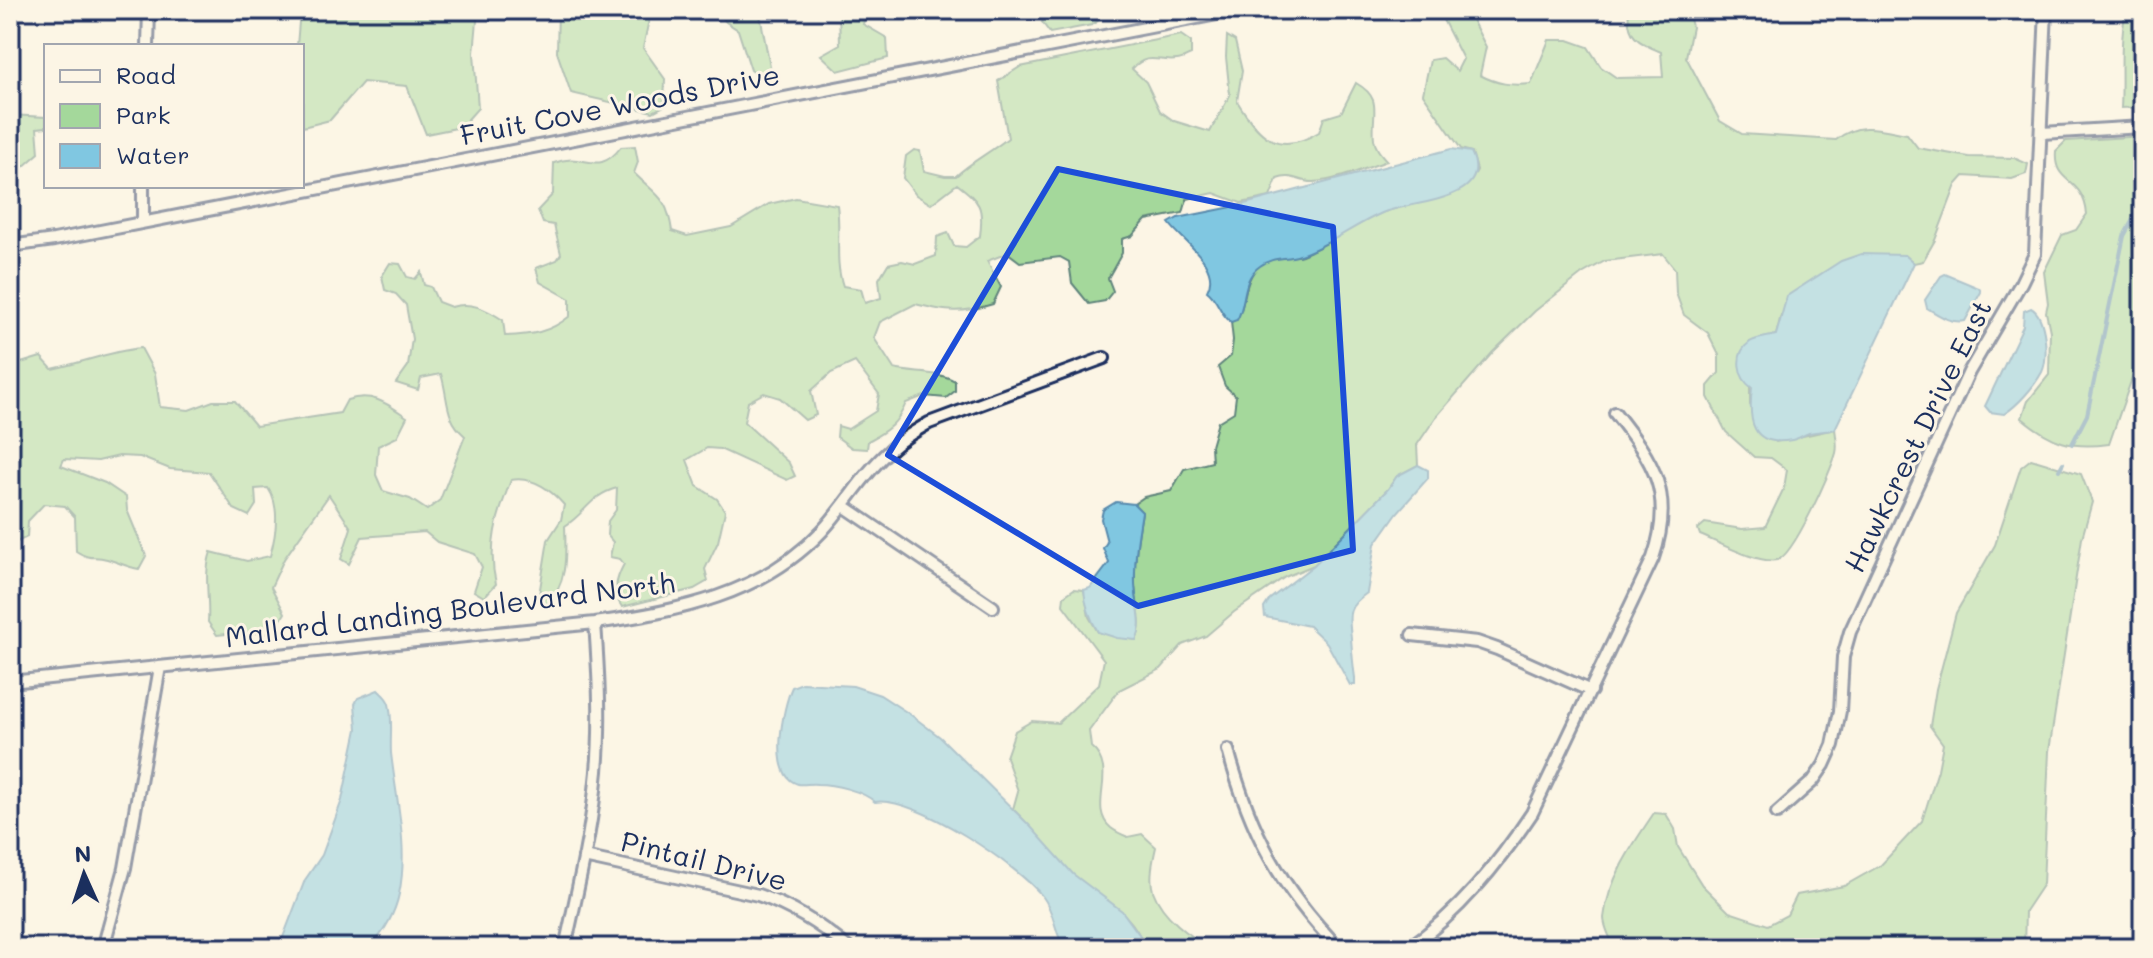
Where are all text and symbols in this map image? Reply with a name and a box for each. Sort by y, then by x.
legend [44,44,304,188]
street label: Fruit Cove Woods Drive [457,55,783,153]
text: Road [116,59,176,90]
text: Park [116,99,170,130]
text: Water [116,139,190,170]
street label: Hawkcrest Drive East [1835,293,1999,578]
street label: Mallard Landing Boulevard North [223,564,677,654]
street label: Pintail Drive [618,822,791,898]
north arrow [44,834,124,914]
text: N [74,839,92,868]

